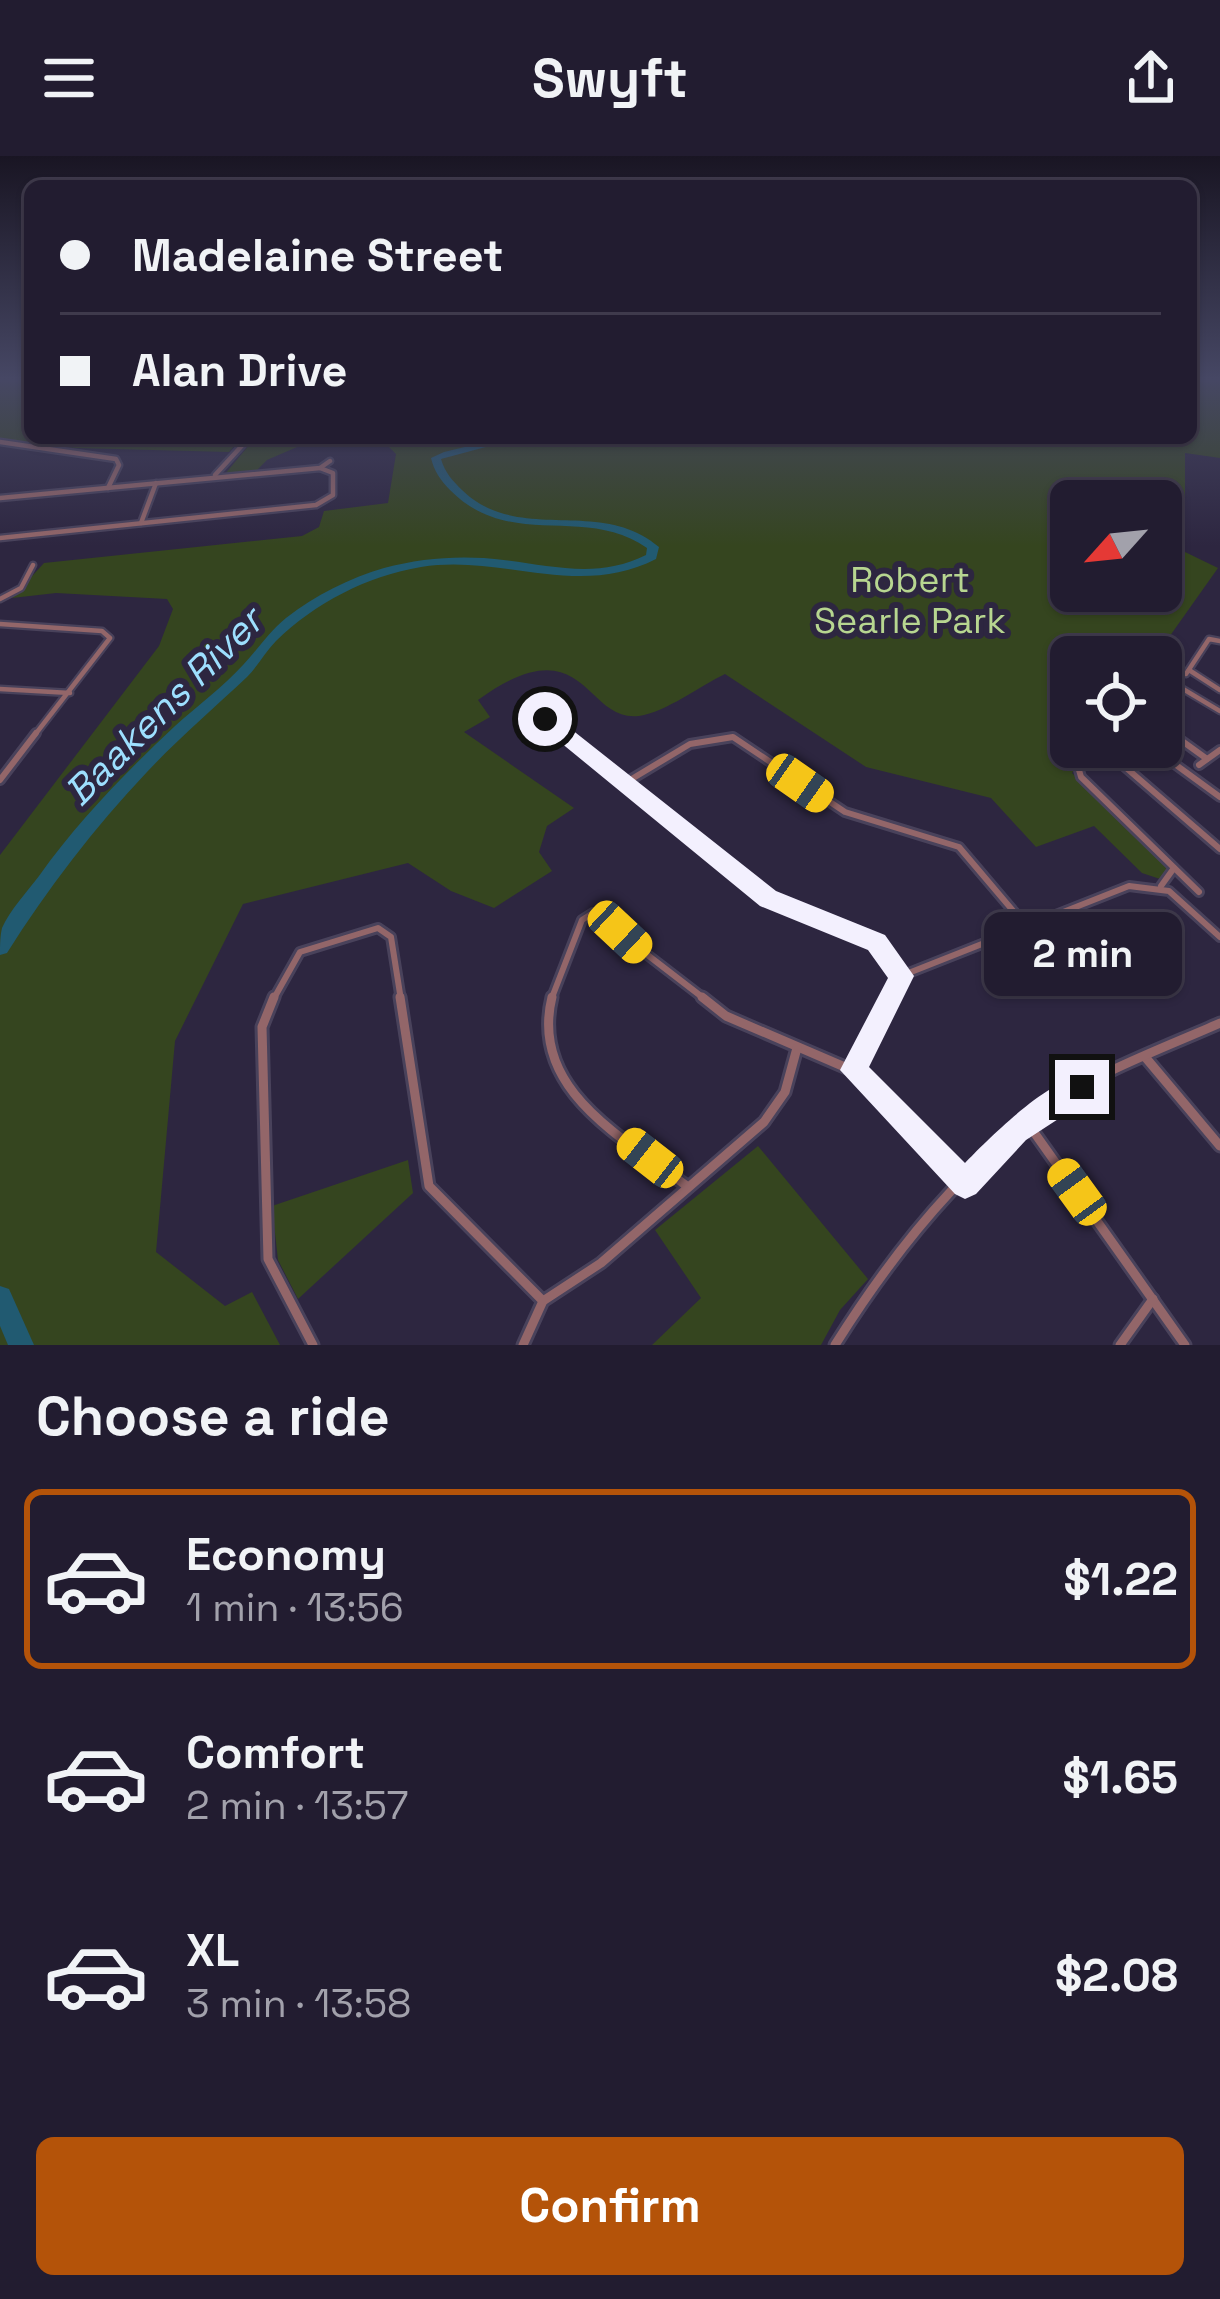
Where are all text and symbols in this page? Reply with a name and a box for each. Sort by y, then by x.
text: Swyft [532,44,688,113]
icon: menu [36,45,102,111]
icon: share [1118,45,1184,111]
text: Madelaine Street [132,227,504,284]
text: Alan Drive [132,342,347,399]
north arrow [1050,480,1182,612]
map controls [1050,480,1182,768]
park label: Robert Searle Park [814,557,1006,644]
water label: Baakens River [54,594,276,816]
button: locate [1050,636,1182,768]
route start [518,692,572,746]
car [760,748,840,818]
car [581,894,659,970]
callout: 2 min [983,913,1181,997]
text: 2 min [1033,929,1133,978]
route end [1055,1060,1109,1114]
car [611,1122,689,1194]
car [1041,1152,1113,1232]
text: Choose a ride [36,1382,390,1451]
icon: car [42,1525,150,1633]
text: Economy [186,1526,386,1583]
text: $1.22 [1064,1551,1178,1608]
text: 1 min · 13:56 [186,1583,404,1632]
icon: car [42,1723,150,1831]
text: Comfort [186,1724,365,1781]
text: $1.65 [1063,1749,1178,1806]
text: 2 min · 13:57 [186,1781,409,1830]
icon: car [42,1921,150,2029]
text: XL [186,1922,239,1979]
text: $2.08 [1055,1947,1178,2004]
text: 3 min · 13:58 [186,1979,411,2028]
button: Confirm [36,2137,1184,2275]

